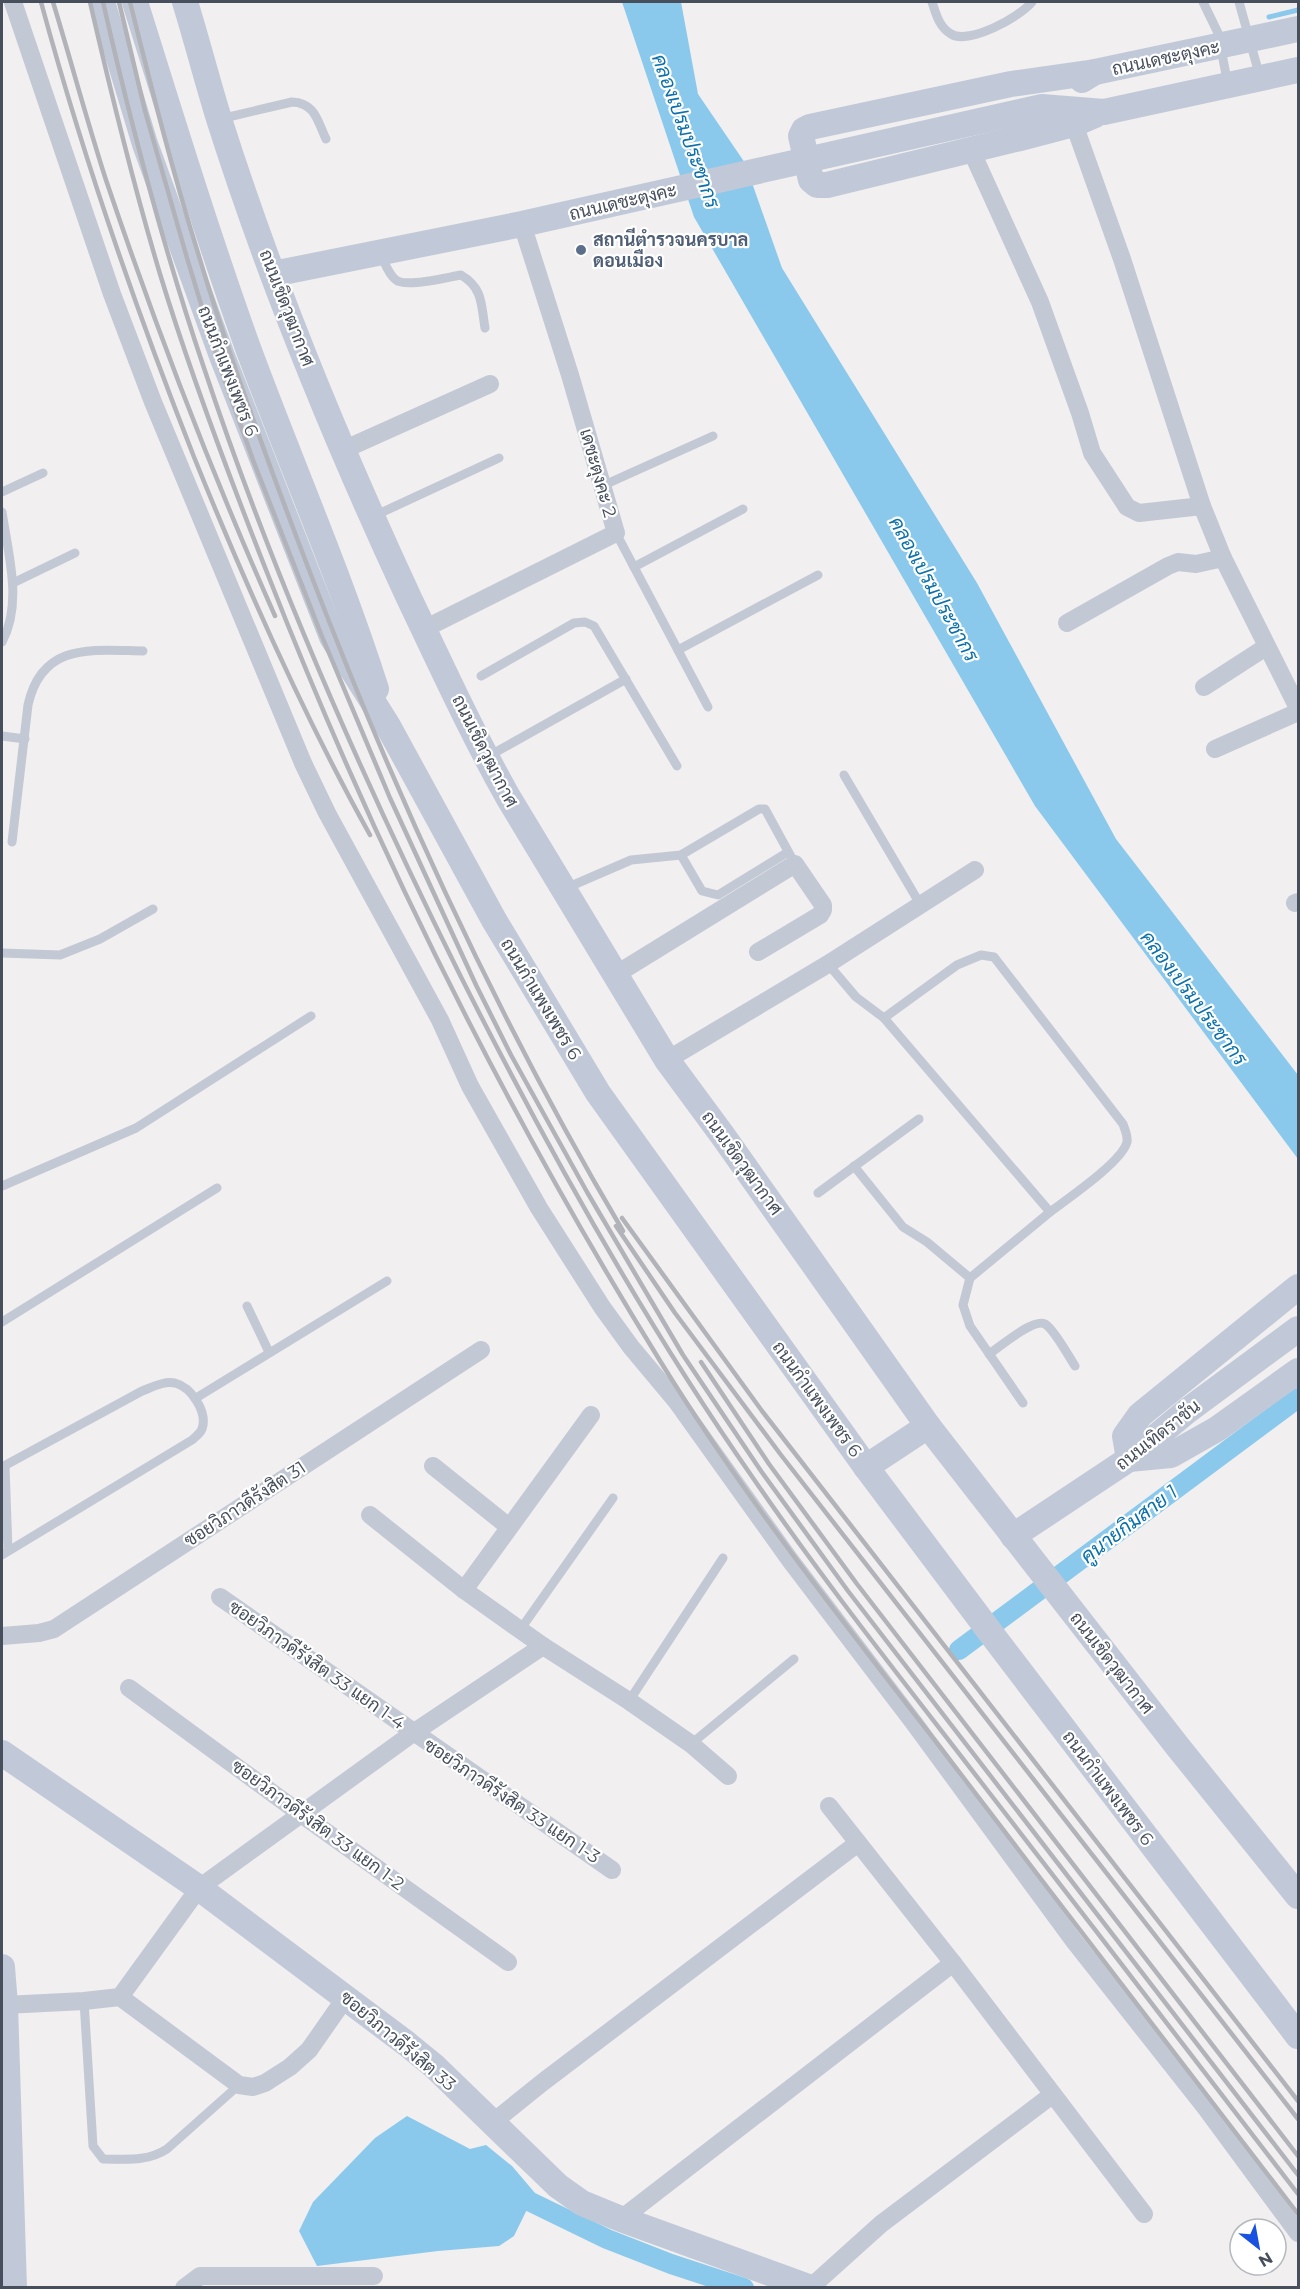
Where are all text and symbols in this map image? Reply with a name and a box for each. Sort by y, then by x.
street label: ถนนเดชะตุงคะ [1110,36,1222,81]
water label: คลองเปรมประชากร [647,51,725,213]
street label: ถนนเดชะตุงคะ [567,179,679,226]
place label: สถานีตำรวจนครบาล ดอนเมือง [593,227,748,272]
marker: สถานีตำรวจนครบาล ดอนเมือง [574,243,588,257]
street label: ถนนเชิดวุฒากาศ [254,246,319,370]
street label: ถนนกำแพงเพชร 6 [193,303,263,439]
street label: เดชะตุงคะ 2 [574,426,621,520]
water label: คลองเปรมประชากร [884,512,984,667]
street label: ถนนเชิดวุฒากาศ [446,691,523,811]
water label: คลองเปรมประชากร [1136,926,1253,1071]
street label: ถนนกำแพงเพชร 6 [496,934,586,1064]
street label: ถนนเชิดวุฒากาศ [696,1107,787,1220]
street label: ถนนกำแพงเพชร 6 [768,1337,866,1461]
street label: ถนนเทิดราชัน [1111,1395,1205,1475]
street label: ซอยวิภาวดีรังสิต 31 [179,1455,310,1551]
water label: คูนายกิมสาย 1 [1076,1480,1184,1571]
street label: ซอยวิภาวดีรังสิต 33 แยก 1-4 [225,1594,411,1734]
street label: ถนนเชิดวุฒากาศ [1065,1608,1159,1719]
street label: ถนนกำแพงเพชร 6 [1058,1726,1158,1850]
street label: ซอยวิภาวดีรังสิต 33 แยก 1-3 [420,1732,605,1868]
street label: ซอยวิภาวดีรังสิต 33 แยก 1-2 [227,1753,410,1895]
street label: ซอยวิภาวดีรังสิต 33 [336,1985,462,2096]
north arrow [1228,2217,1288,2277]
text: N [1255,2248,1276,2271]

